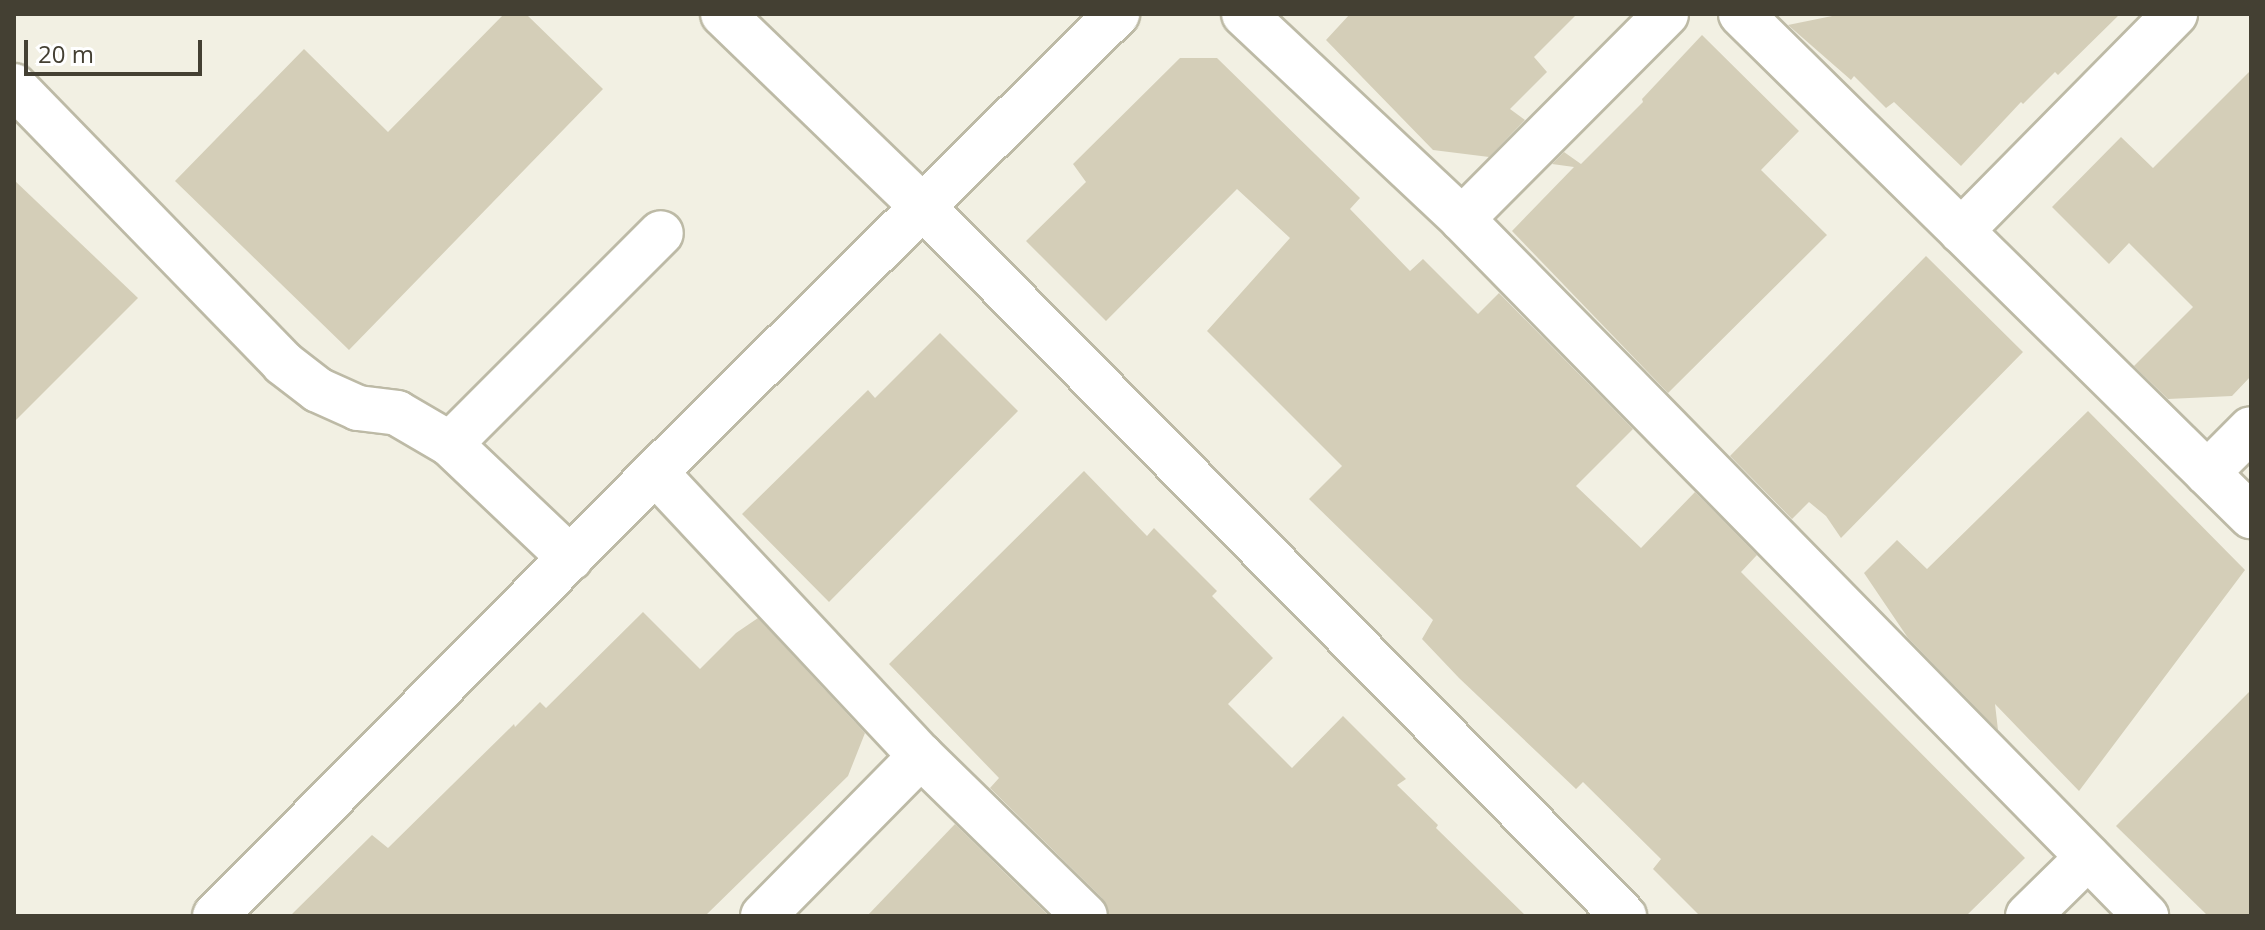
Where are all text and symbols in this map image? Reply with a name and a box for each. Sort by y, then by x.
scale bar [28,24,206,74]
text: 20 m [38,37,94,70]

